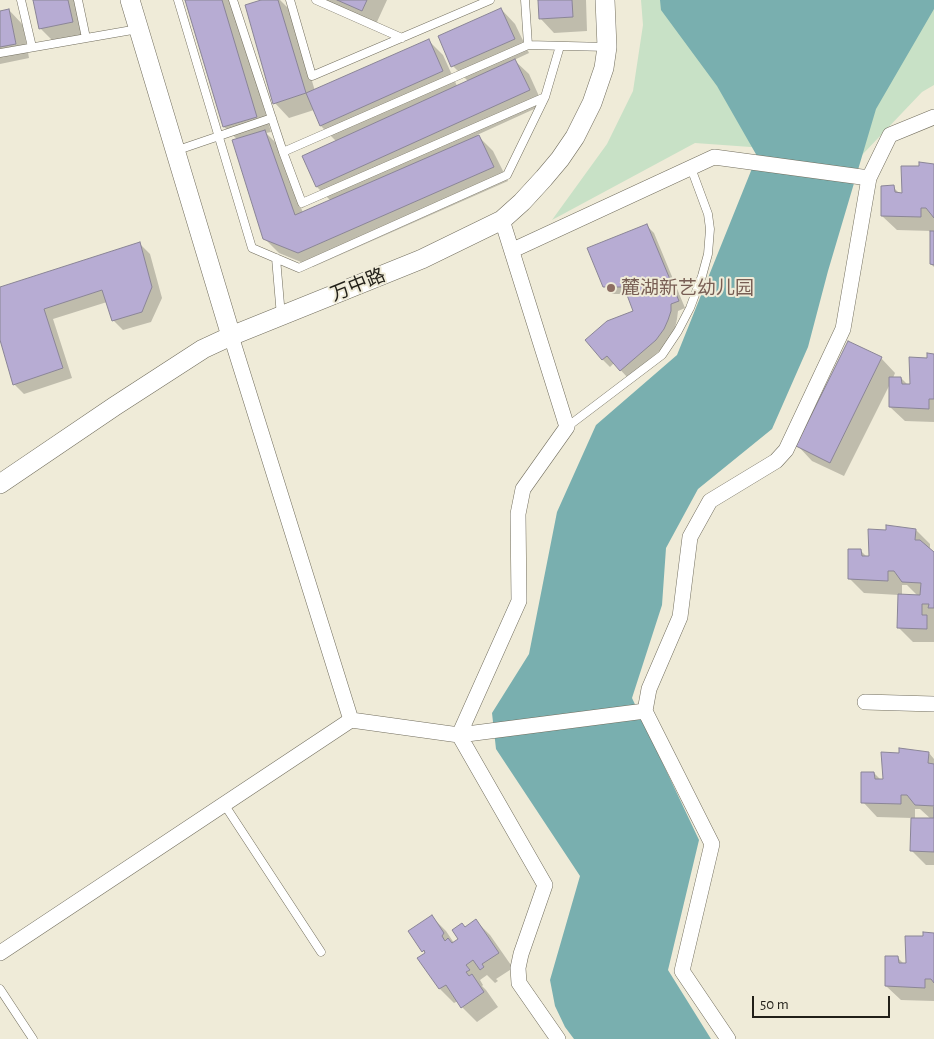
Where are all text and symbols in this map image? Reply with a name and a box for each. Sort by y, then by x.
street label: 万中路 [327,264,389,306]
place label: 麓湖新艺幼儿园 [621,277,754,299]
marker: 麓湖新艺幼儿园 [605,282,617,294]
scale bar [754,986,892,1018]
text: 50 m [760,997,789,1012]

